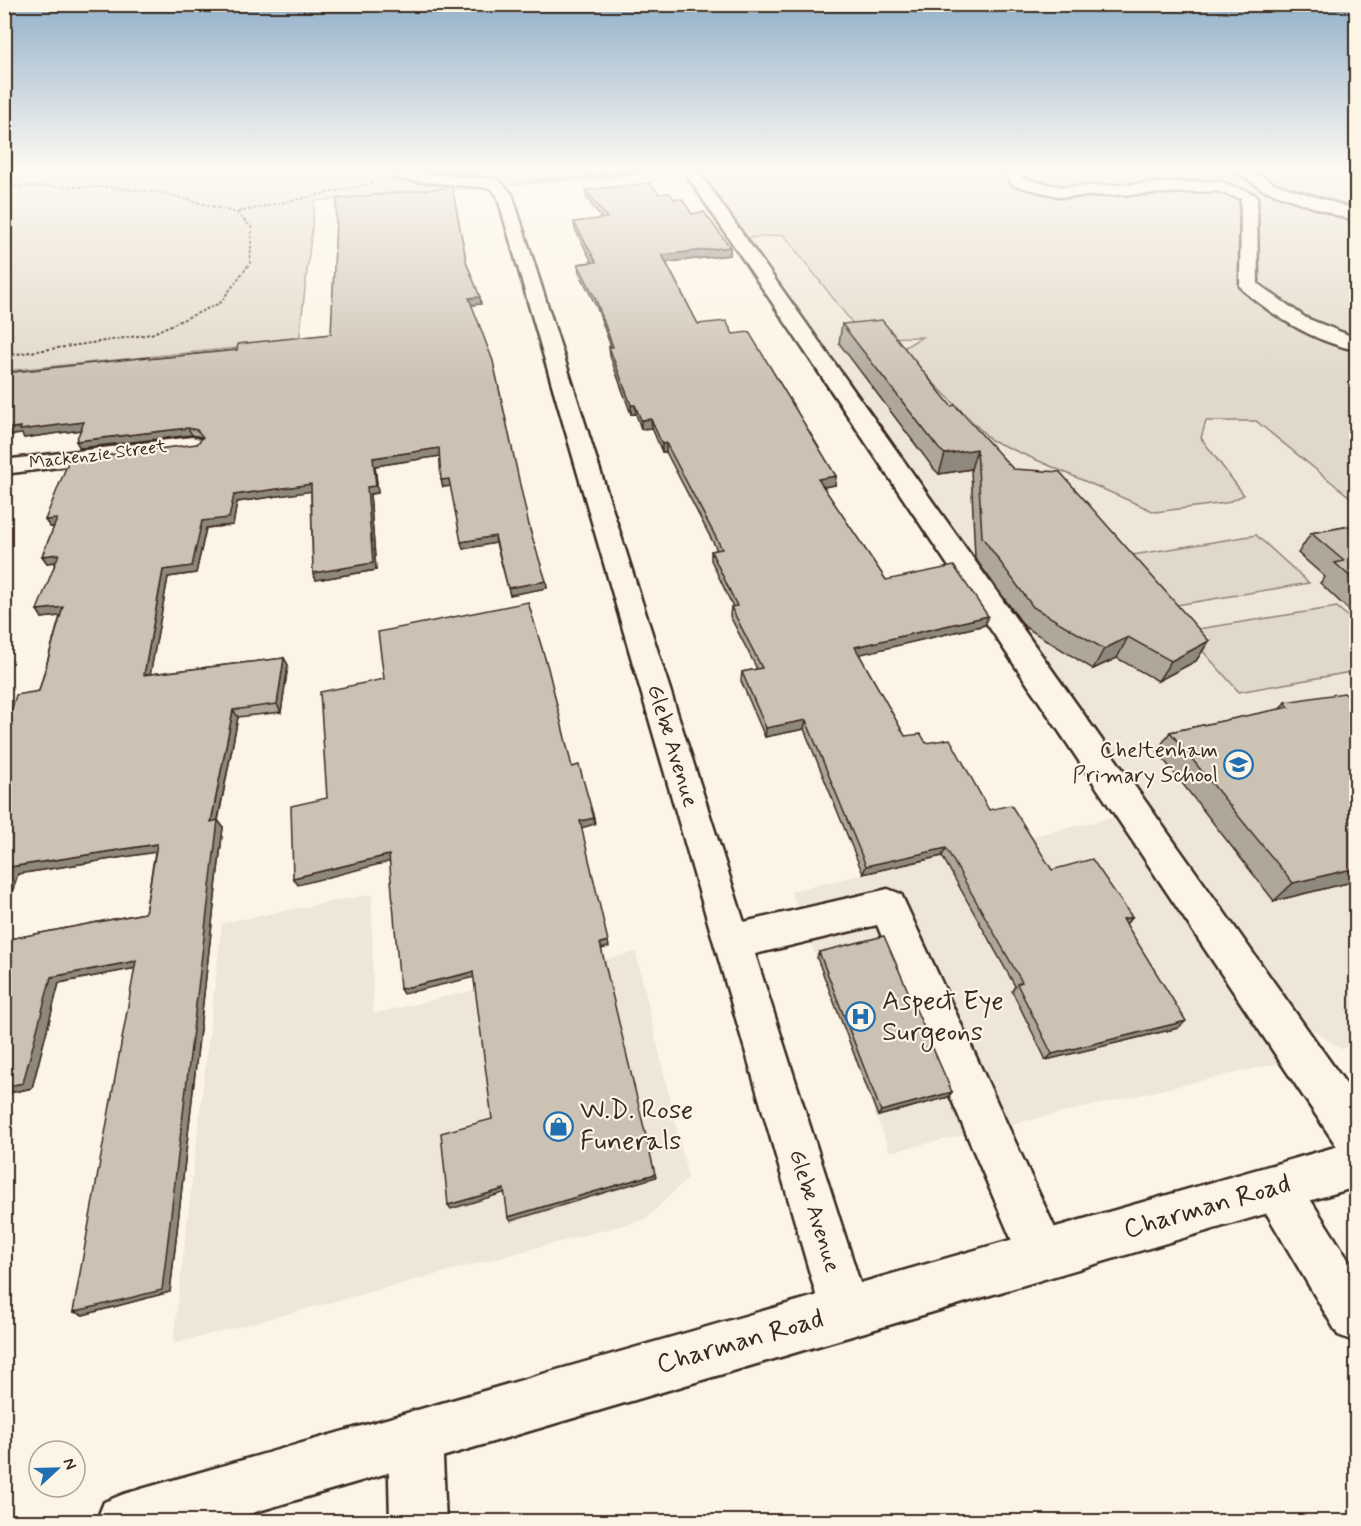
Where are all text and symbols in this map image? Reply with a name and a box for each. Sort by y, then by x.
street label: Mackenzie Street [28,435,169,475]
street label: Glebe Avenue [640,681,704,811]
place label: Cheltenham Primary School [1073,737,1218,790]
school or university icon: Cheltenham Primary School [1223,748,1255,780]
place label: Aspect Eye Surgeons [882,984,1004,1052]
hospital icon: Aspect Eye Surgeons [845,1001,877,1033]
place label: W.D. Rose Funerals [580,1093,693,1159]
shop icon: W.D. Rose Funerals [543,1110,575,1142]
street label: Glebe Avenue [782,1146,846,1276]
street label: Charman Road [1119,1166,1295,1248]
street label: Charman Road [652,1301,828,1383]
north arrow [27,1439,87,1499]
text: N [58,1455,81,1473]

